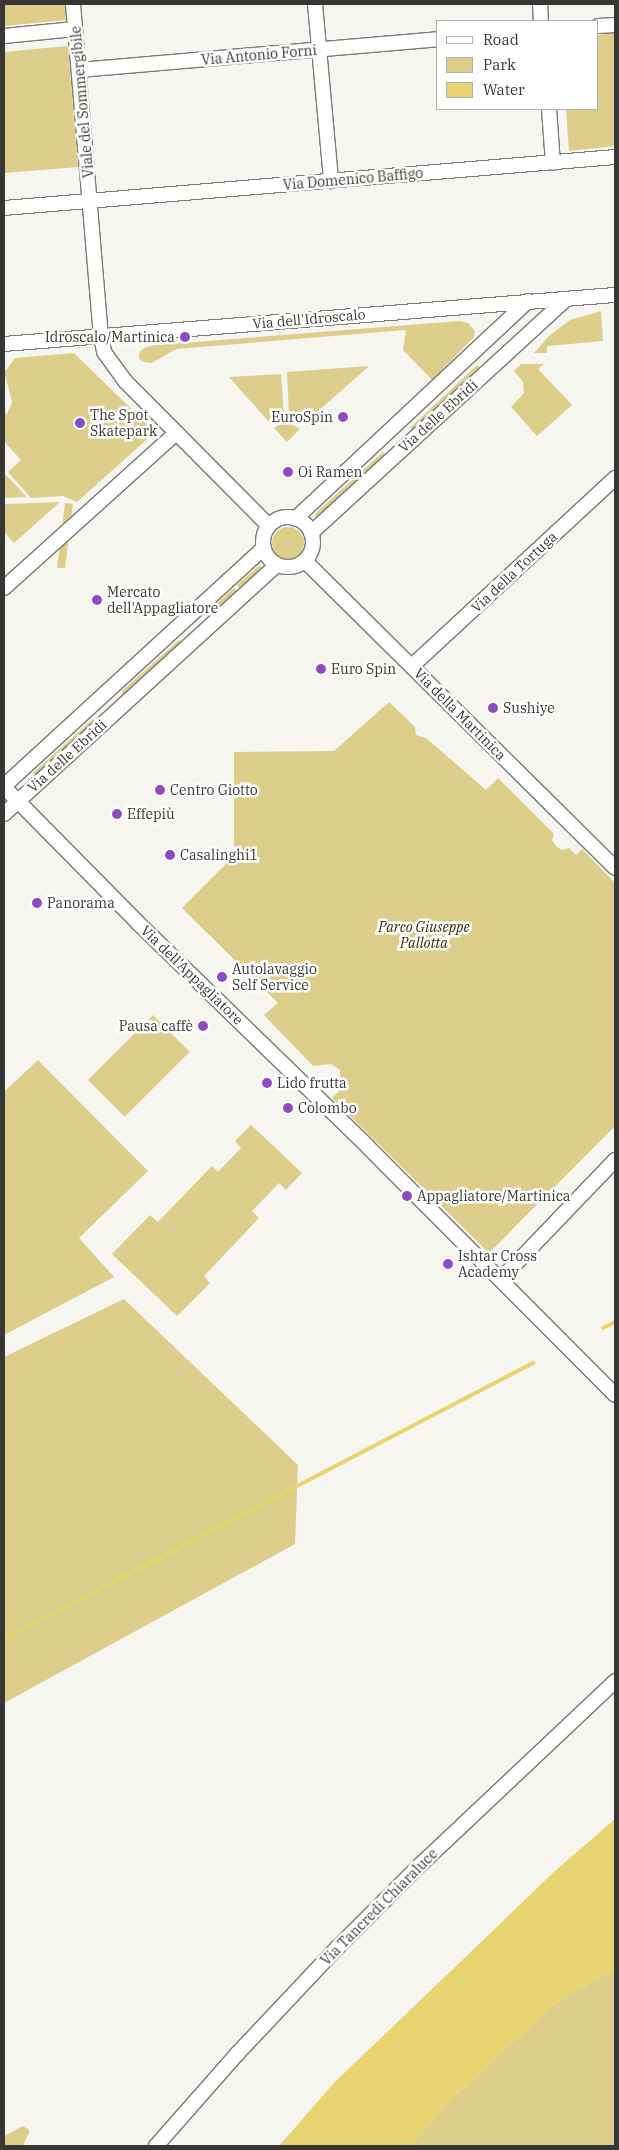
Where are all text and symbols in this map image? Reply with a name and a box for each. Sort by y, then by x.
legend [436,20,599,110]
street label: Viale del Sommergibile [67,25,97,179]
text: Road [483,30,519,49]
street label: Via Antonio Forni [201,42,317,68]
text: Park [483,55,516,74]
text: Water [483,80,525,99]
street label: Via Domenico Baffigo [282,165,424,193]
street label: Via dell'Idroscalo [252,306,366,332]
place label: Idroscalo/Martinica [45,329,175,345]
marker: Idroscalo/Martinica [179,331,191,343]
street label: Via delle Ebridi [395,376,481,456]
place label: The Spot Skatepark [90,407,157,440]
place label: EuroSpin [271,409,333,425]
marker: EuroSpin [337,411,349,423]
marker: The Spot Skatepark [74,417,86,429]
place label: Oi Ramen [298,464,363,480]
marker: Oi Ramen [282,466,294,478]
street label: Via della Tortuga [468,528,560,616]
place label: Mercato dell'Appagliatore [107,584,218,616]
marker: Mercato dell'Appagliatore [91,594,103,606]
place label: Euro Spin [331,661,396,677]
marker: Euro Spin [315,663,327,675]
street label: Via della Martinica [410,664,510,764]
place label: Sushiye [503,700,555,716]
marker: Sushiye [487,702,499,714]
street label: Via delle Ebridi [24,716,110,796]
place label: Centro Giotto [170,782,258,798]
marker: Centro Giotto [154,784,166,796]
place label: Effepiù [127,806,175,822]
marker: Effepiù [111,808,123,820]
place label: Casalinghi1 [180,847,258,863]
marker: Casalinghi1 [164,849,176,861]
place label: Panorama [47,895,115,911]
marker: Panorama [31,897,43,909]
park label: Parco Giuseppe Pallotta [378,919,470,952]
street label: Via dell'Appagliatore [137,922,247,1028]
place label: Autolavaggio Self Service [232,961,317,994]
marker: Autolavaggio Self Service [216,971,228,983]
place label: Pausa caffè [119,1018,193,1034]
marker: Pausa caffè [197,1020,209,1032]
place label: Lido frutta [277,1075,347,1091]
marker: Lido frutta [261,1077,273,1089]
place label: Colombo [298,1100,357,1116]
marker: Colombo [282,1102,294,1114]
place label: Appagliatore/Martinica [417,1188,570,1204]
marker: Appagliatore/Martinica [401,1190,413,1202]
place label: Ishtar Cross Academy [458,1248,537,1280]
marker: Ishtar Cross Academy [442,1258,454,1270]
street label: Via Tancredi Chiaraluce [317,1845,441,1969]

